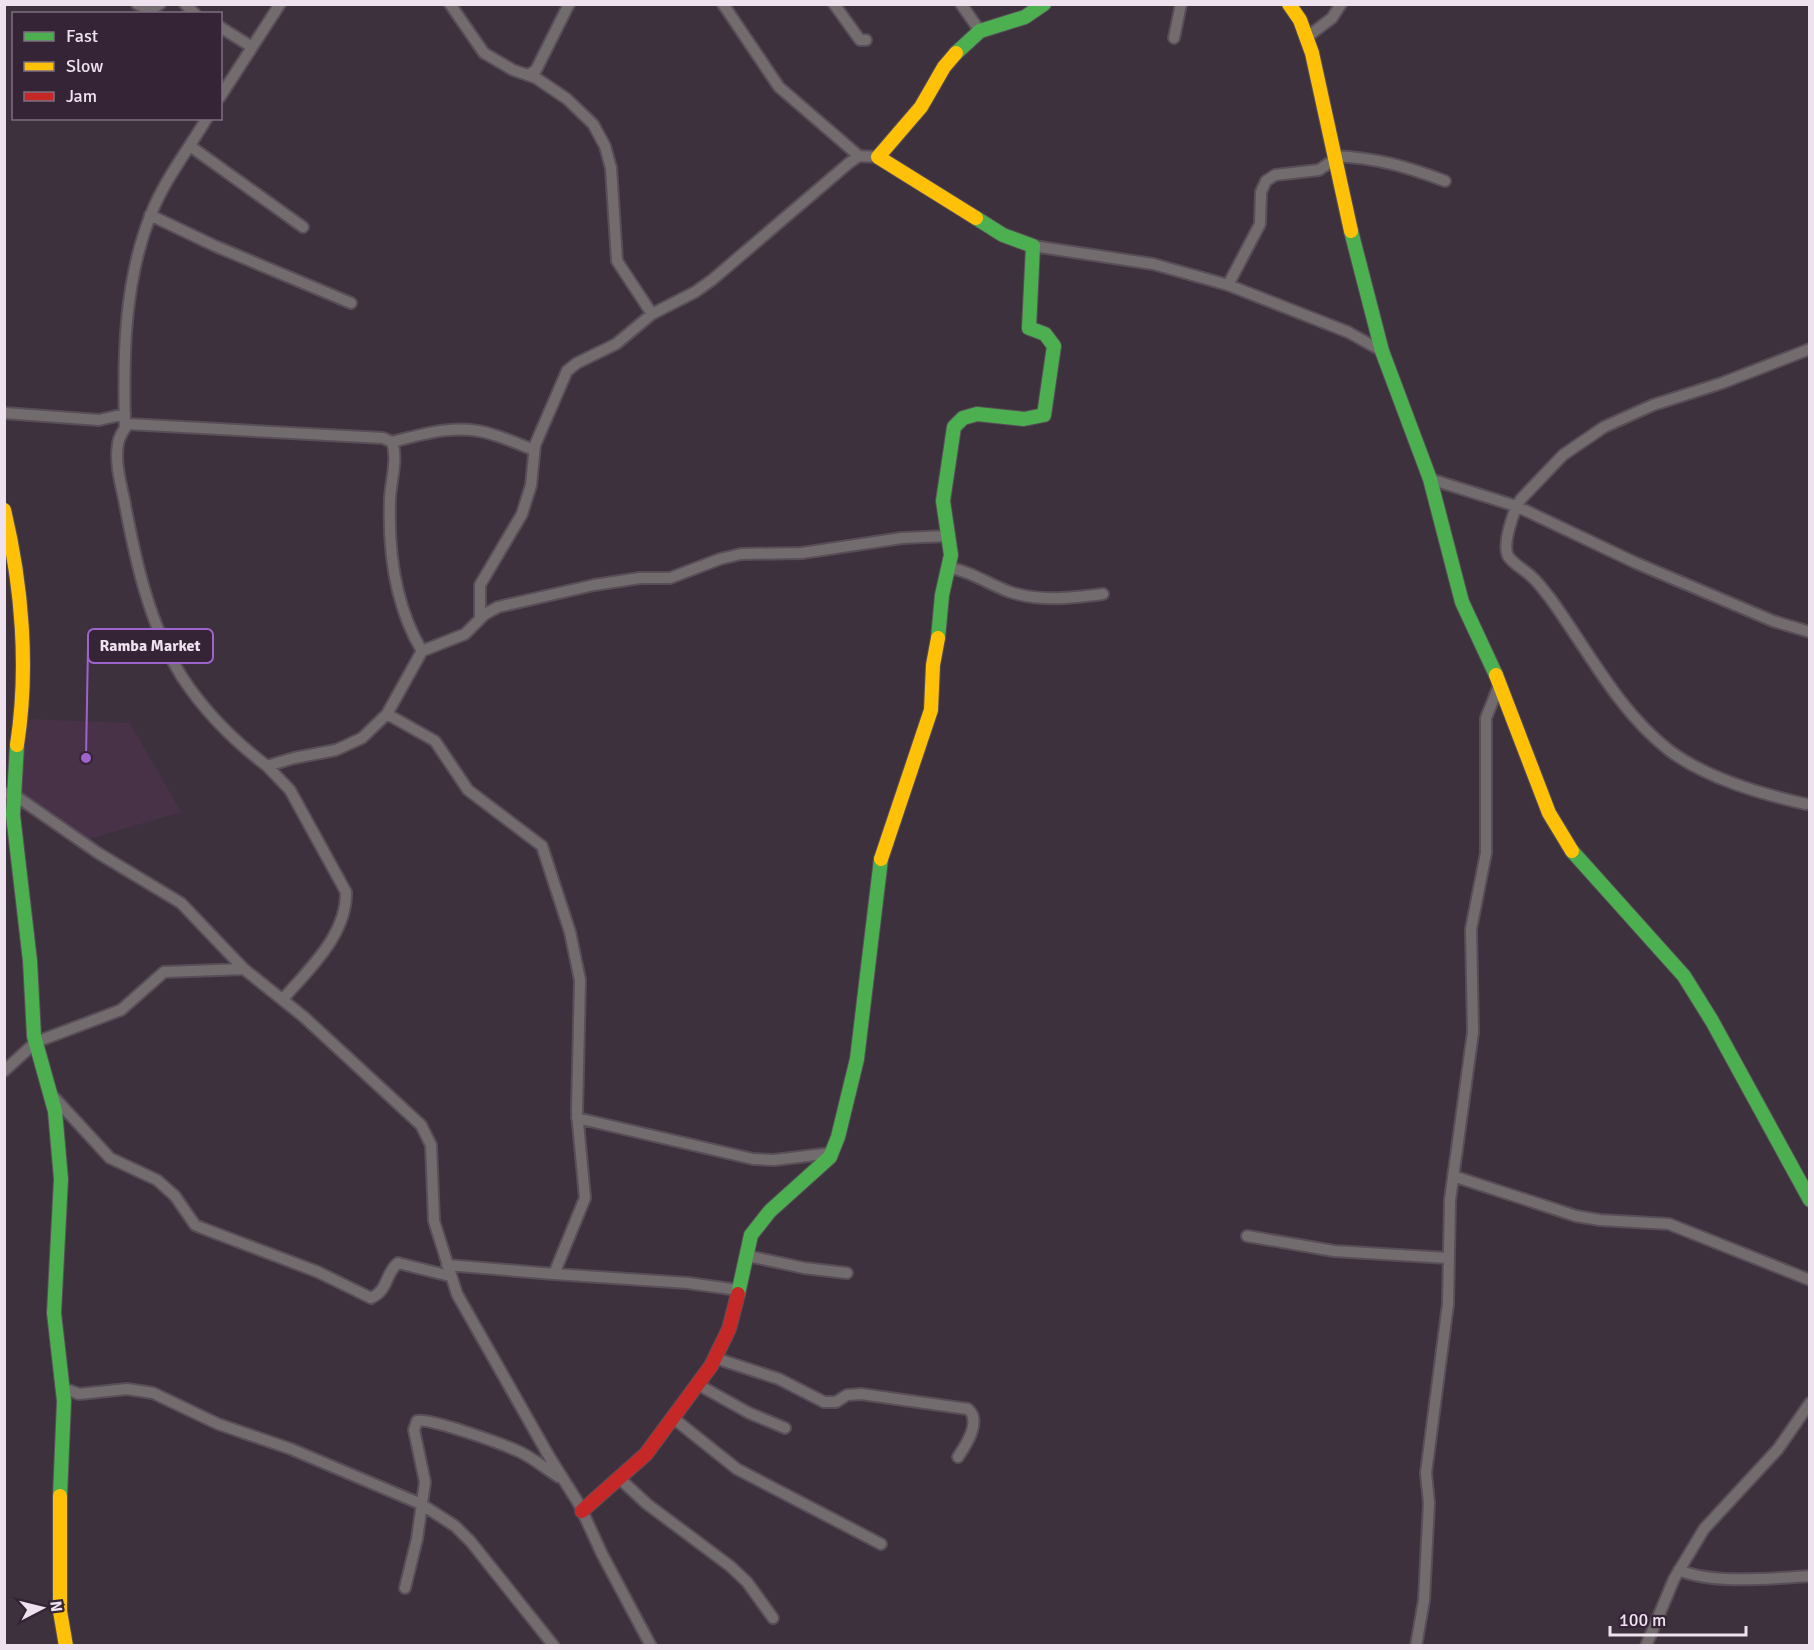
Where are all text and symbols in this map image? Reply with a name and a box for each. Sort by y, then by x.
legend [12,12,222,120]
text: Fast [66,25,98,47]
text: Slow [66,55,103,77]
text: Jam [66,85,97,107]
callout: Ramba Market [88,629,213,663]
text: Ramba Market [99,636,201,656]
north arrow [12,1578,72,1638]
scale bar [1610,1599,1746,1637]
text: N [45,1600,66,1613]
text: 100 m [1619,1609,1666,1631]

